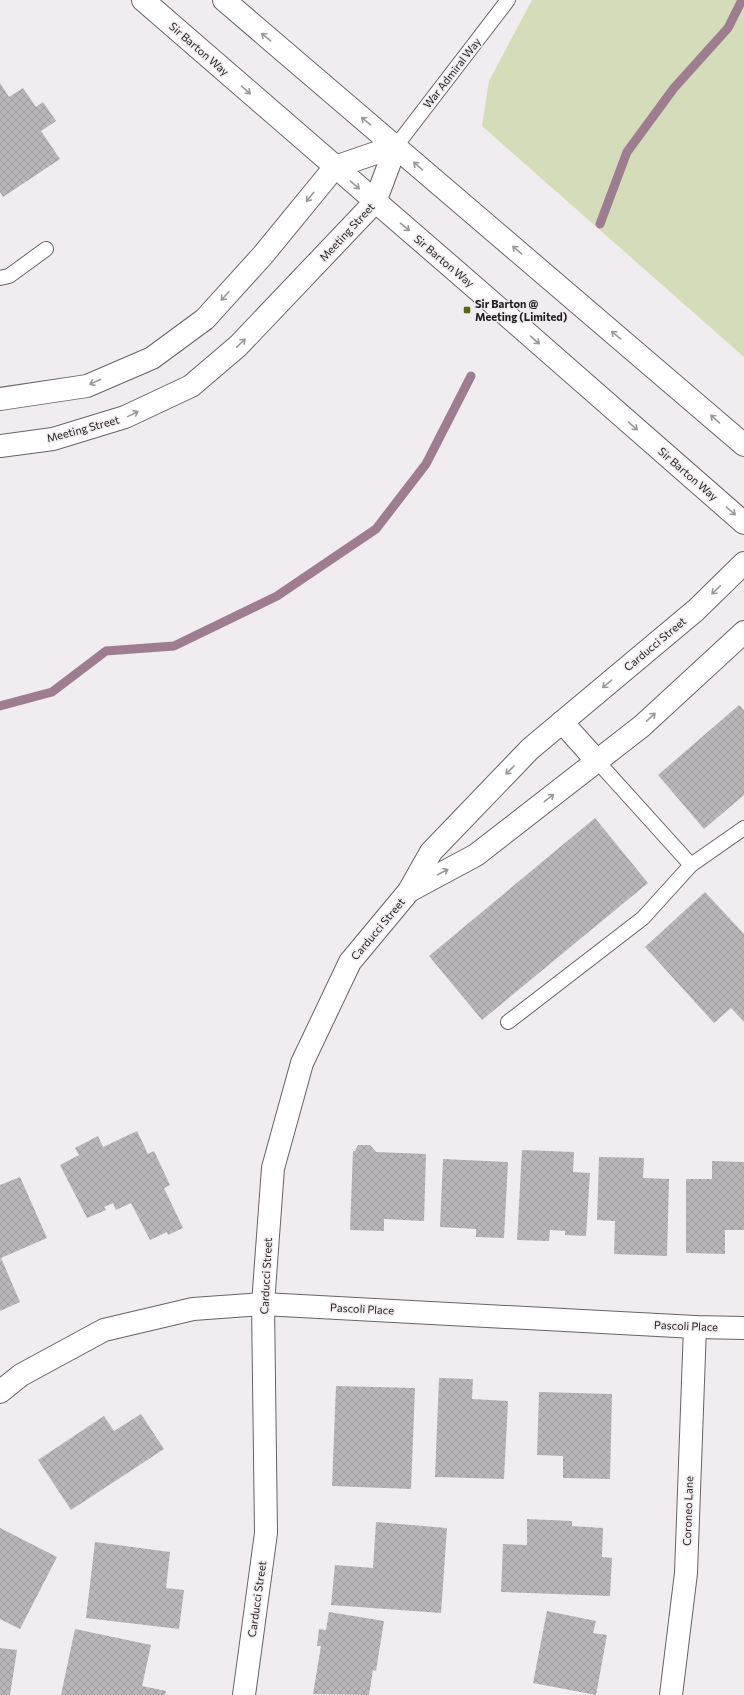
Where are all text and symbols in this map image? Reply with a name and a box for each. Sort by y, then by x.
street label: Sir Barton Way [167,19,232,78]
one-way arrow [261,33,271,42]
street label: War Admiral Way [420,35,483,111]
one-way arrow [241,85,251,95]
one-way arrow [360,117,371,126]
one-way arrow [413,161,424,170]
one-way arrow [350,180,360,189]
one-way arrow [305,192,314,203]
street label: Meeting Street [316,200,377,263]
one-way arrow [400,223,410,232]
street label: Sir Barton Way [412,232,477,290]
one-way arrow [512,246,522,255]
one-way arrow [221,291,230,301]
place label: Sir Barton @ Meeting (Limited) [475,297,568,323]
marker: Sir Barton @ Meeting (Limited) [462,305,472,315]
one-way arrow [611,330,621,339]
one-way arrow [530,335,540,344]
one-way arrow [236,338,246,348]
one-way arrow [90,379,102,387]
one-way arrow [126,410,138,417]
street label: Meeting Street [45,412,121,444]
one-way arrow [709,415,720,424]
one-way arrow [628,421,638,430]
street label: Sir Barton Way [656,444,721,503]
one-way arrow [725,507,736,516]
one-way arrow [711,585,721,595]
street label: Carducci Street [621,614,689,673]
one-way arrow [602,680,613,689]
one-way arrow [646,713,656,722]
one-way arrow [505,765,514,775]
one-way arrow [544,794,555,802]
one-way arrow [437,868,449,876]
street label: Carducci Street [348,895,408,962]
street label: Carducci Street [257,1237,274,1315]
street label: Pascoli Place [330,1300,395,1317]
street label: Pascoli Place [654,1318,718,1333]
street label: Coroneo Lane [680,1476,695,1546]
street label: Carducci Street [245,1559,268,1638]

